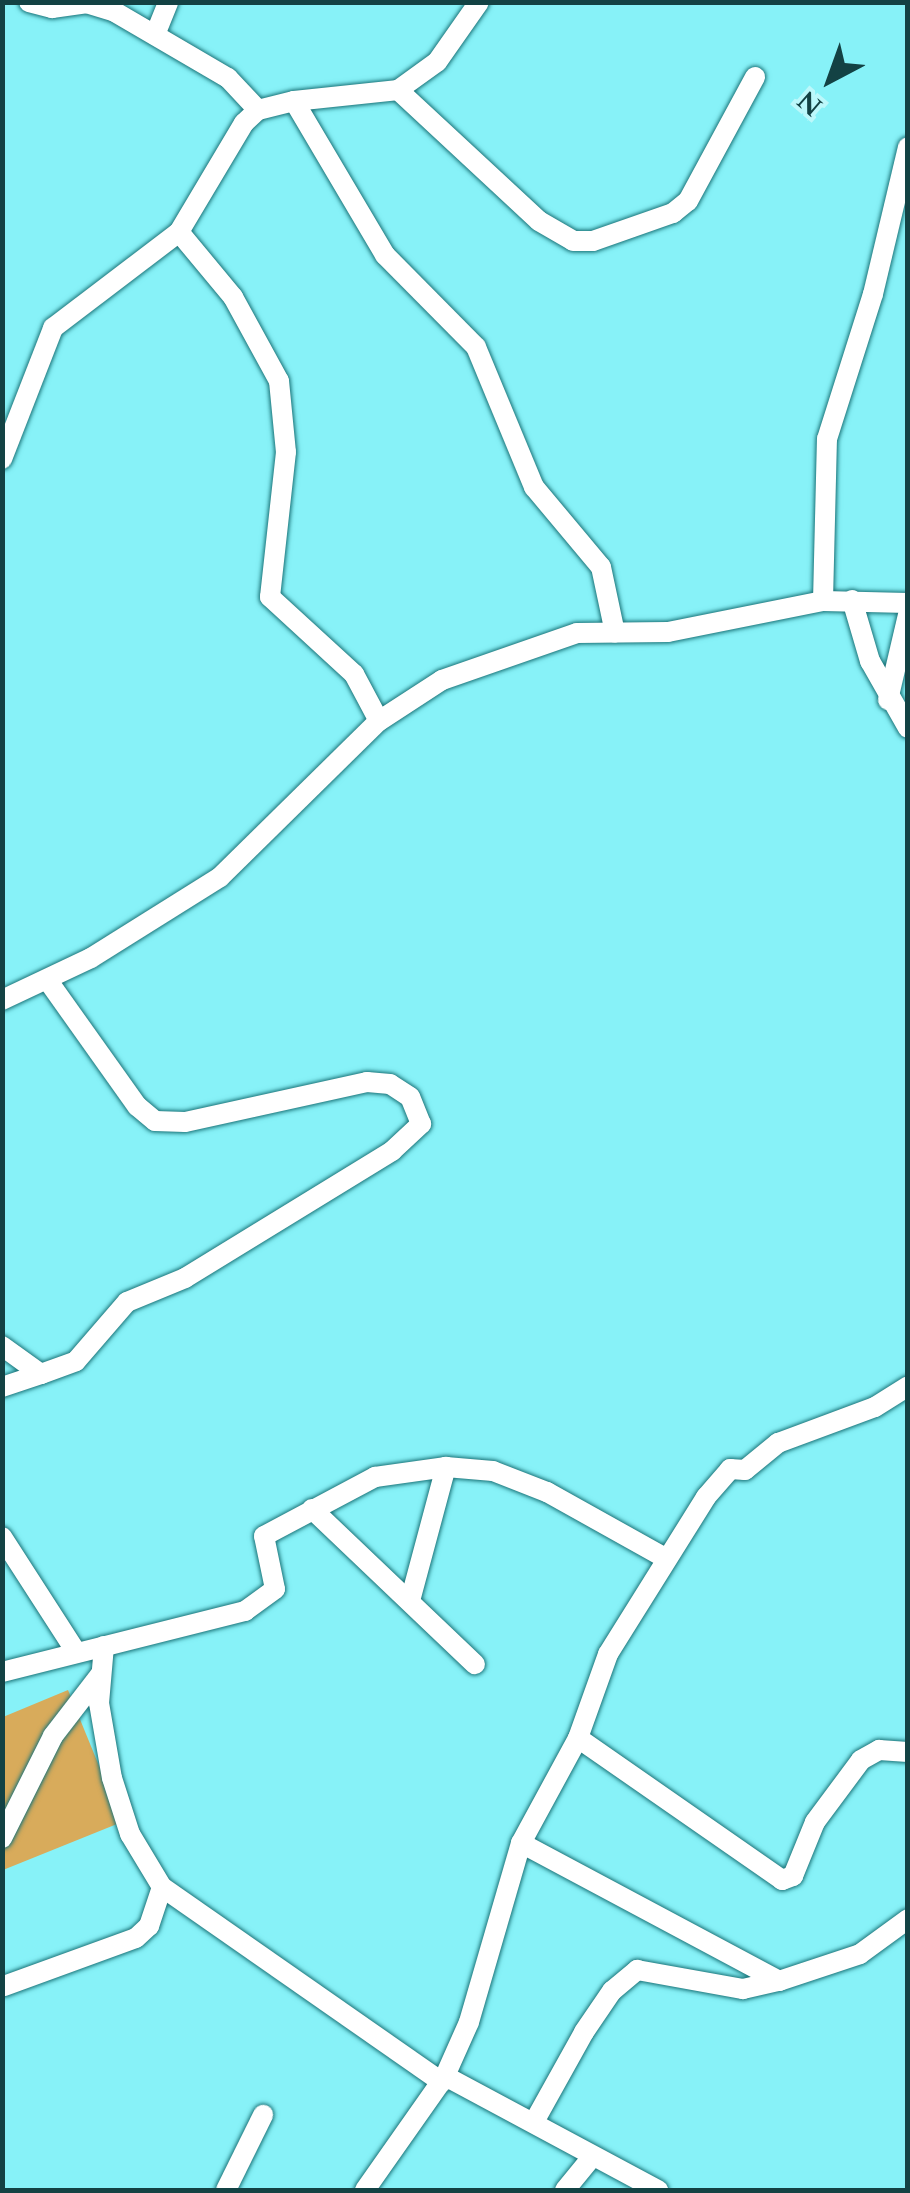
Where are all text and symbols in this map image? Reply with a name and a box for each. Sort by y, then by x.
north arrow [780,30,880,130]
text: N [787,79,833,127]

